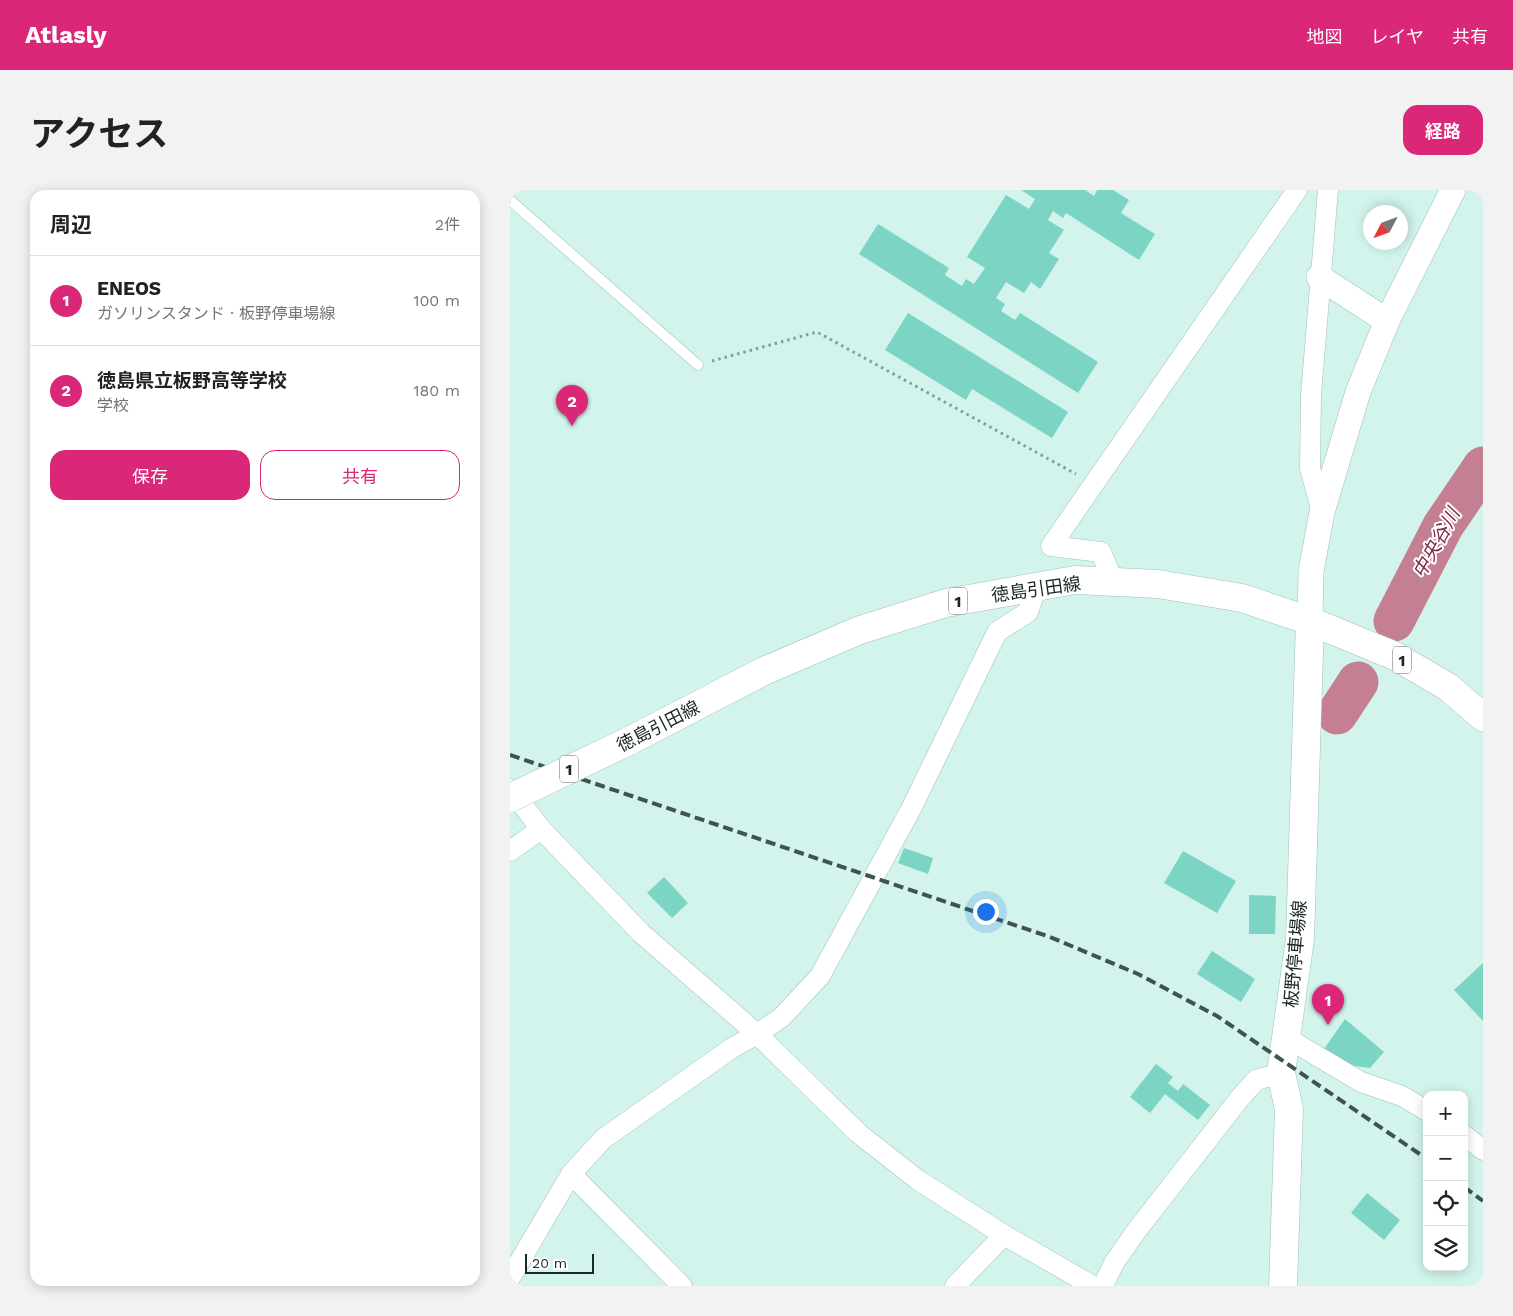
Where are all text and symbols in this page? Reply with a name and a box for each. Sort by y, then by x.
text: Atlasly [25,21,107,49]
text: 地図 [1307,26,1343,47]
text: レイヤ [1371,26,1424,47]
text: 共有 [1452,26,1488,47]
button: 経路 [1403,105,1483,155]
text: アクセス [30,113,168,155]
north arrow [1363,205,1408,250]
text: 周辺 [50,212,92,237]
text: 2件 [435,215,460,234]
text: ENEOS [97,277,161,300]
text: 1 [63,291,69,310]
text: 100 m [413,291,460,310]
text: ガソリンスタンド · 板野停車場線 [97,304,335,323]
text: 徳島県立板野高等学校 [97,369,287,392]
text: 2 [61,381,71,400]
text: 180 m [413,381,460,400]
pin: 2 [556,385,588,426]
text: 学校 [97,396,129,415]
button: 保存 [50,450,250,500]
button: 共有 [260,450,460,500]
water label: 中央谷川 [1408,502,1465,582]
street label: 徳島引田線 [990,572,1082,606]
road number: 1 [949,588,967,614]
road number: 1 [1393,646,1411,674]
street label: 徳島引田線 [613,696,703,756]
road number: 1 [560,756,578,782]
your location [973,899,999,925]
street label: 板野停車場線 [1280,899,1310,1009]
pin: 1 [1312,984,1344,1025]
map controls [1423,1091,1468,1271]
button: + [1423,1091,1468,1136]
button: − [1423,1136,1468,1181]
button: locate [1423,1181,1468,1226]
button: layers [1423,1226,1468,1271]
scale bar [525,1251,594,1274]
text: 20 m [532,1255,567,1271]

